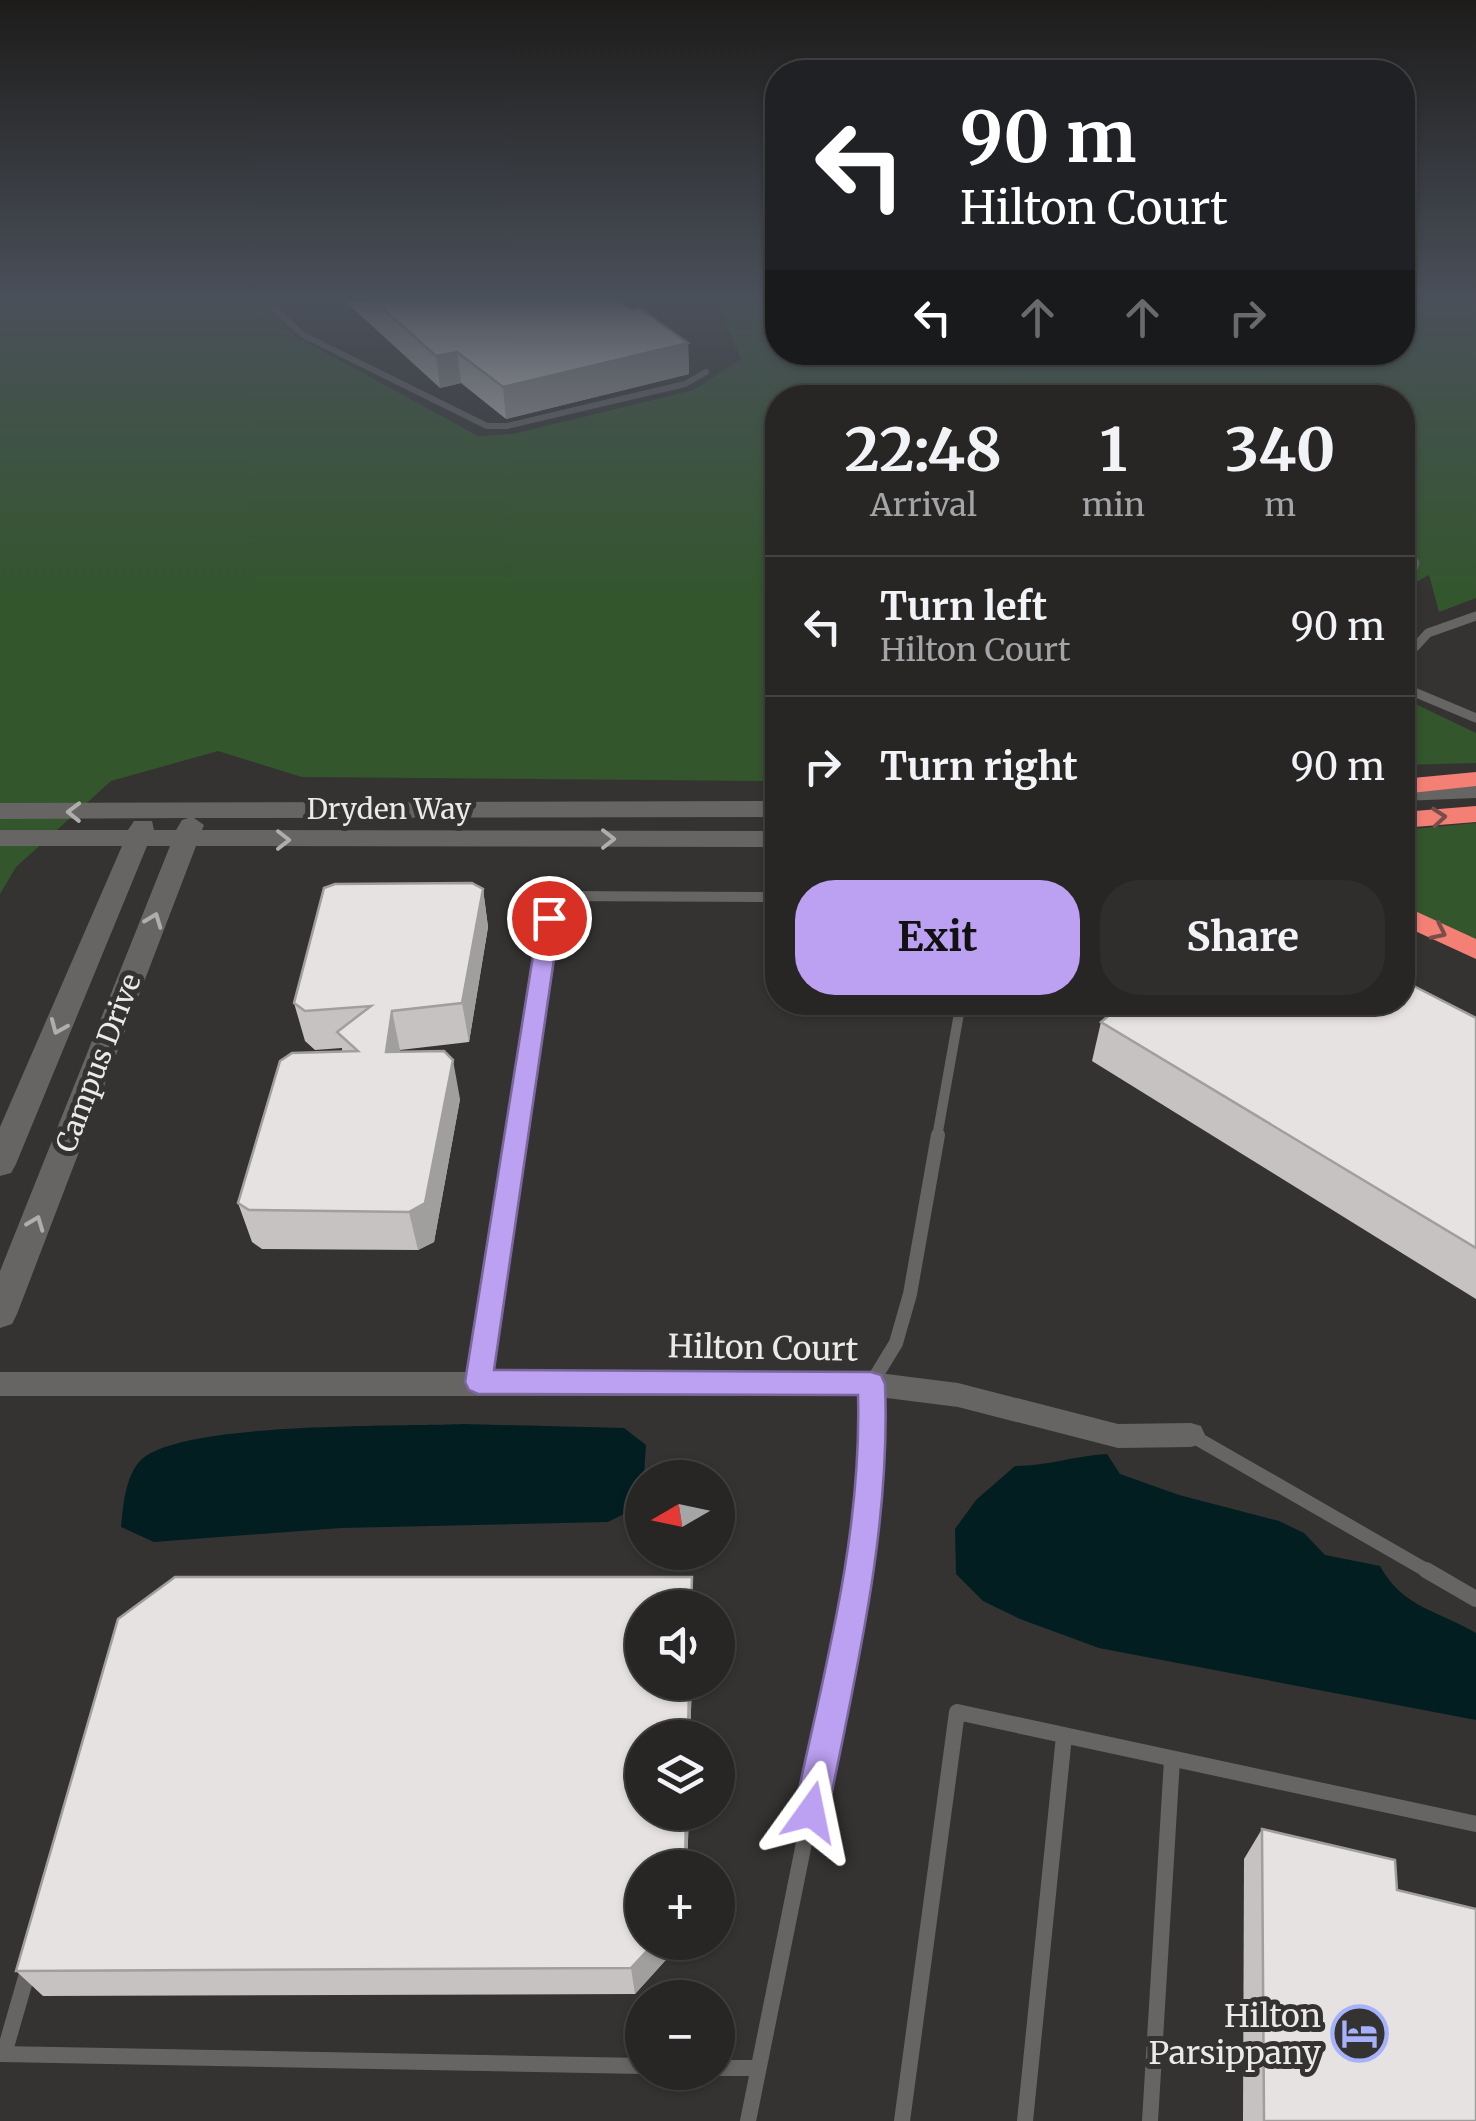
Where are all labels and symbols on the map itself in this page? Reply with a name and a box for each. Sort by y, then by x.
street label: Dryden Way [307,791,472,827]
one-way arrow [65,801,81,822]
one-way arrow [1432,806,1448,828]
one-way arrow [600,828,616,850]
one-way arrow [276,829,291,851]
pin [507,876,592,961]
one-way arrow [142,912,162,930]
one-way arrow [1429,920,1447,940]
street label: Campus Drive [47,969,149,1157]
one-way arrow [50,1017,70,1035]
one-way arrow [24,1215,44,1233]
street label: Hilton Court [667,1326,859,1370]
north arrow [625,1460,735,1570]
position arrow [759,1760,863,1864]
place label: Hilton Parsippany [1149,1996,1321,2073]
hotel icon: Hilton Parsippany [1330,2004,1390,2064]

